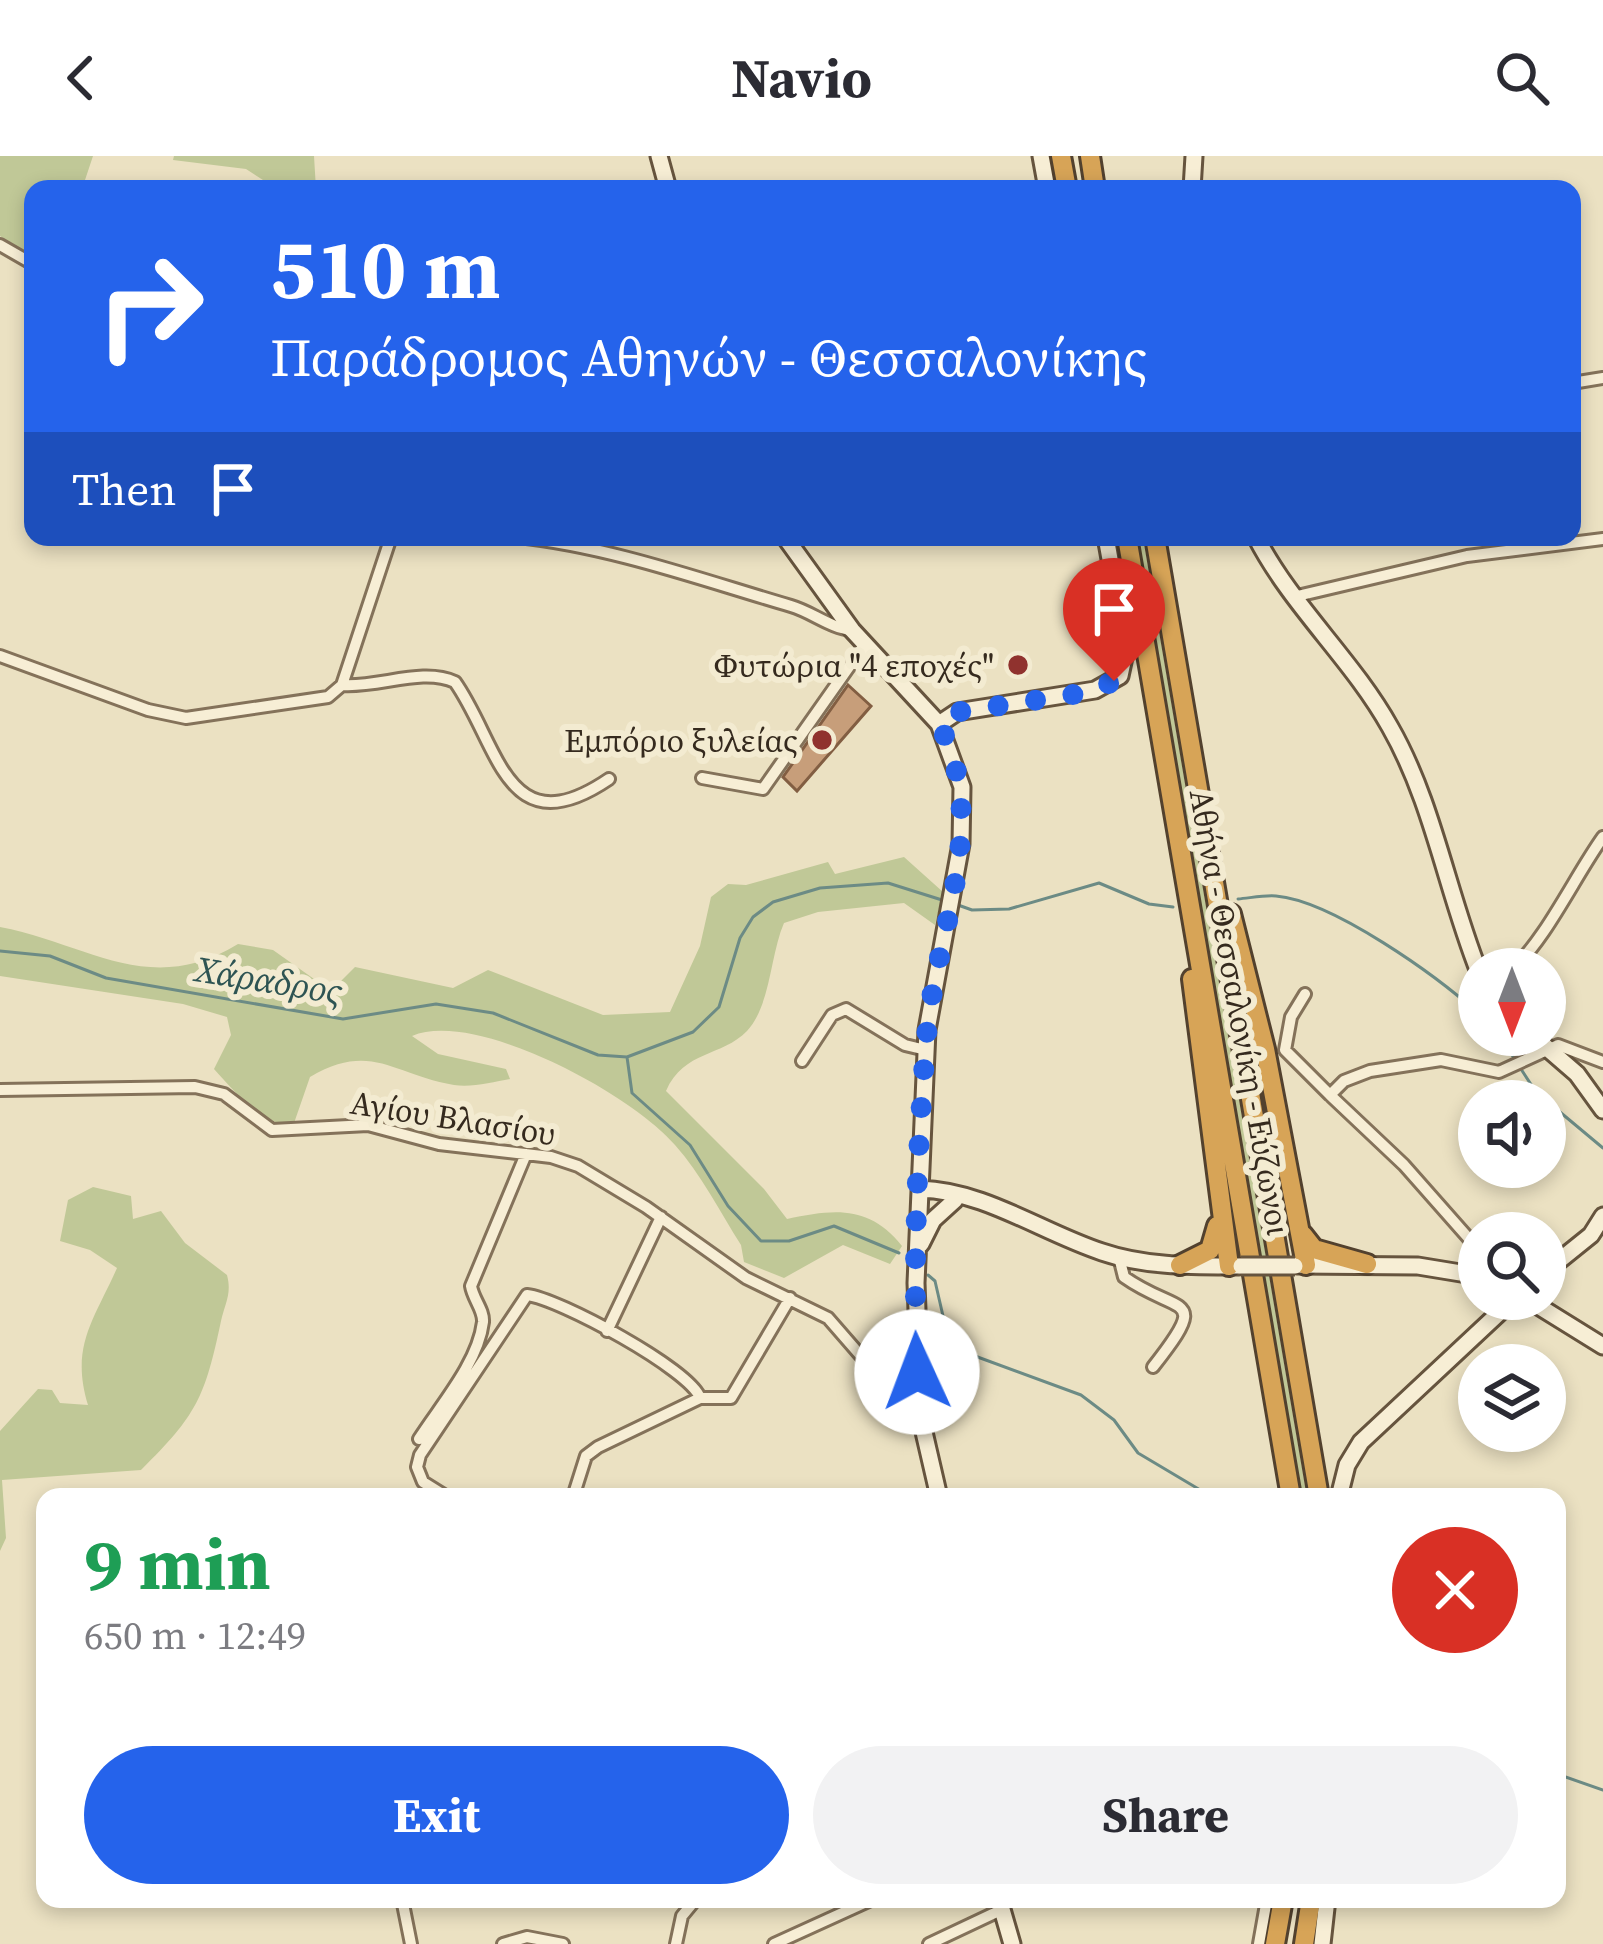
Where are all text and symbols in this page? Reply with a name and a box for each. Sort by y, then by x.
text: Navio [731,41,872,115]
icon: back [48,45,114,111]
icon: search [1489,45,1555,111]
text: 510 m [270,211,501,326]
icon: right [72,228,228,384]
text: Παράδρομος Αθηνών - Θεσσαλονίκης [270,320,1148,394]
icon: arrive [200,456,266,522]
text: Then [72,458,176,520]
pin [1063,558,1165,681]
icon: arrive [1081,576,1147,642]
place label: Φυτώρια "4 εποχές" [713,643,994,688]
marker: Φυτώρια "4 εποχές" [1005,652,1031,678]
place label: Εμπόριο ξυλείας [564,718,798,763]
marker: Εμπόριο ξυλείας [809,727,835,753]
street label: Αθήνα - Θεσσαλονίκη - Εύζωνοι [1179,785,1301,1239]
water label: Χάραδρος [190,944,347,1016]
north arrow [1458,948,1566,1056]
map controls [1458,948,1566,1452]
street label: Αγίου Βλασίου [347,1080,559,1156]
button: sound [1458,1080,1566,1188]
button: search [1458,1212,1566,1320]
position arrow [854,1309,980,1435]
button: layers [1458,1344,1566,1452]
text: 9 min [84,1514,271,1613]
button: close [1392,1527,1518,1653]
text: 650 m · 12:49 [84,1609,306,1662]
button: Exit [84,1746,789,1884]
button: Share [813,1746,1518,1884]

